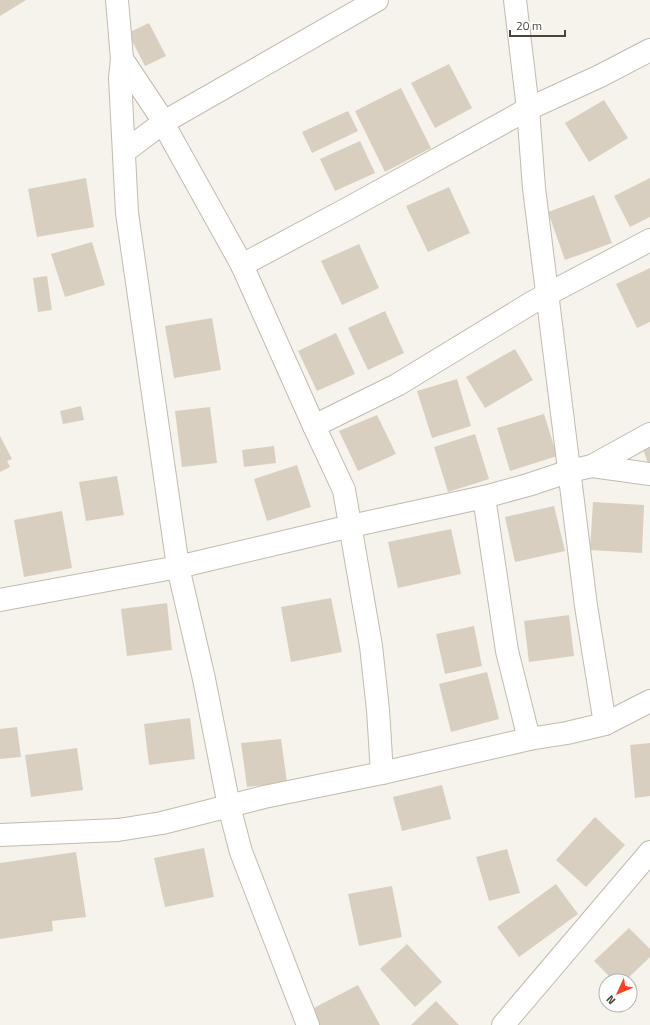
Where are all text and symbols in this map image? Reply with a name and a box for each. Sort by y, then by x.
scale bar [510,12,565,38]
text: 20 m [516,16,542,35]
north arrow [598,973,638,1013]
text: N [602,992,619,1008]

